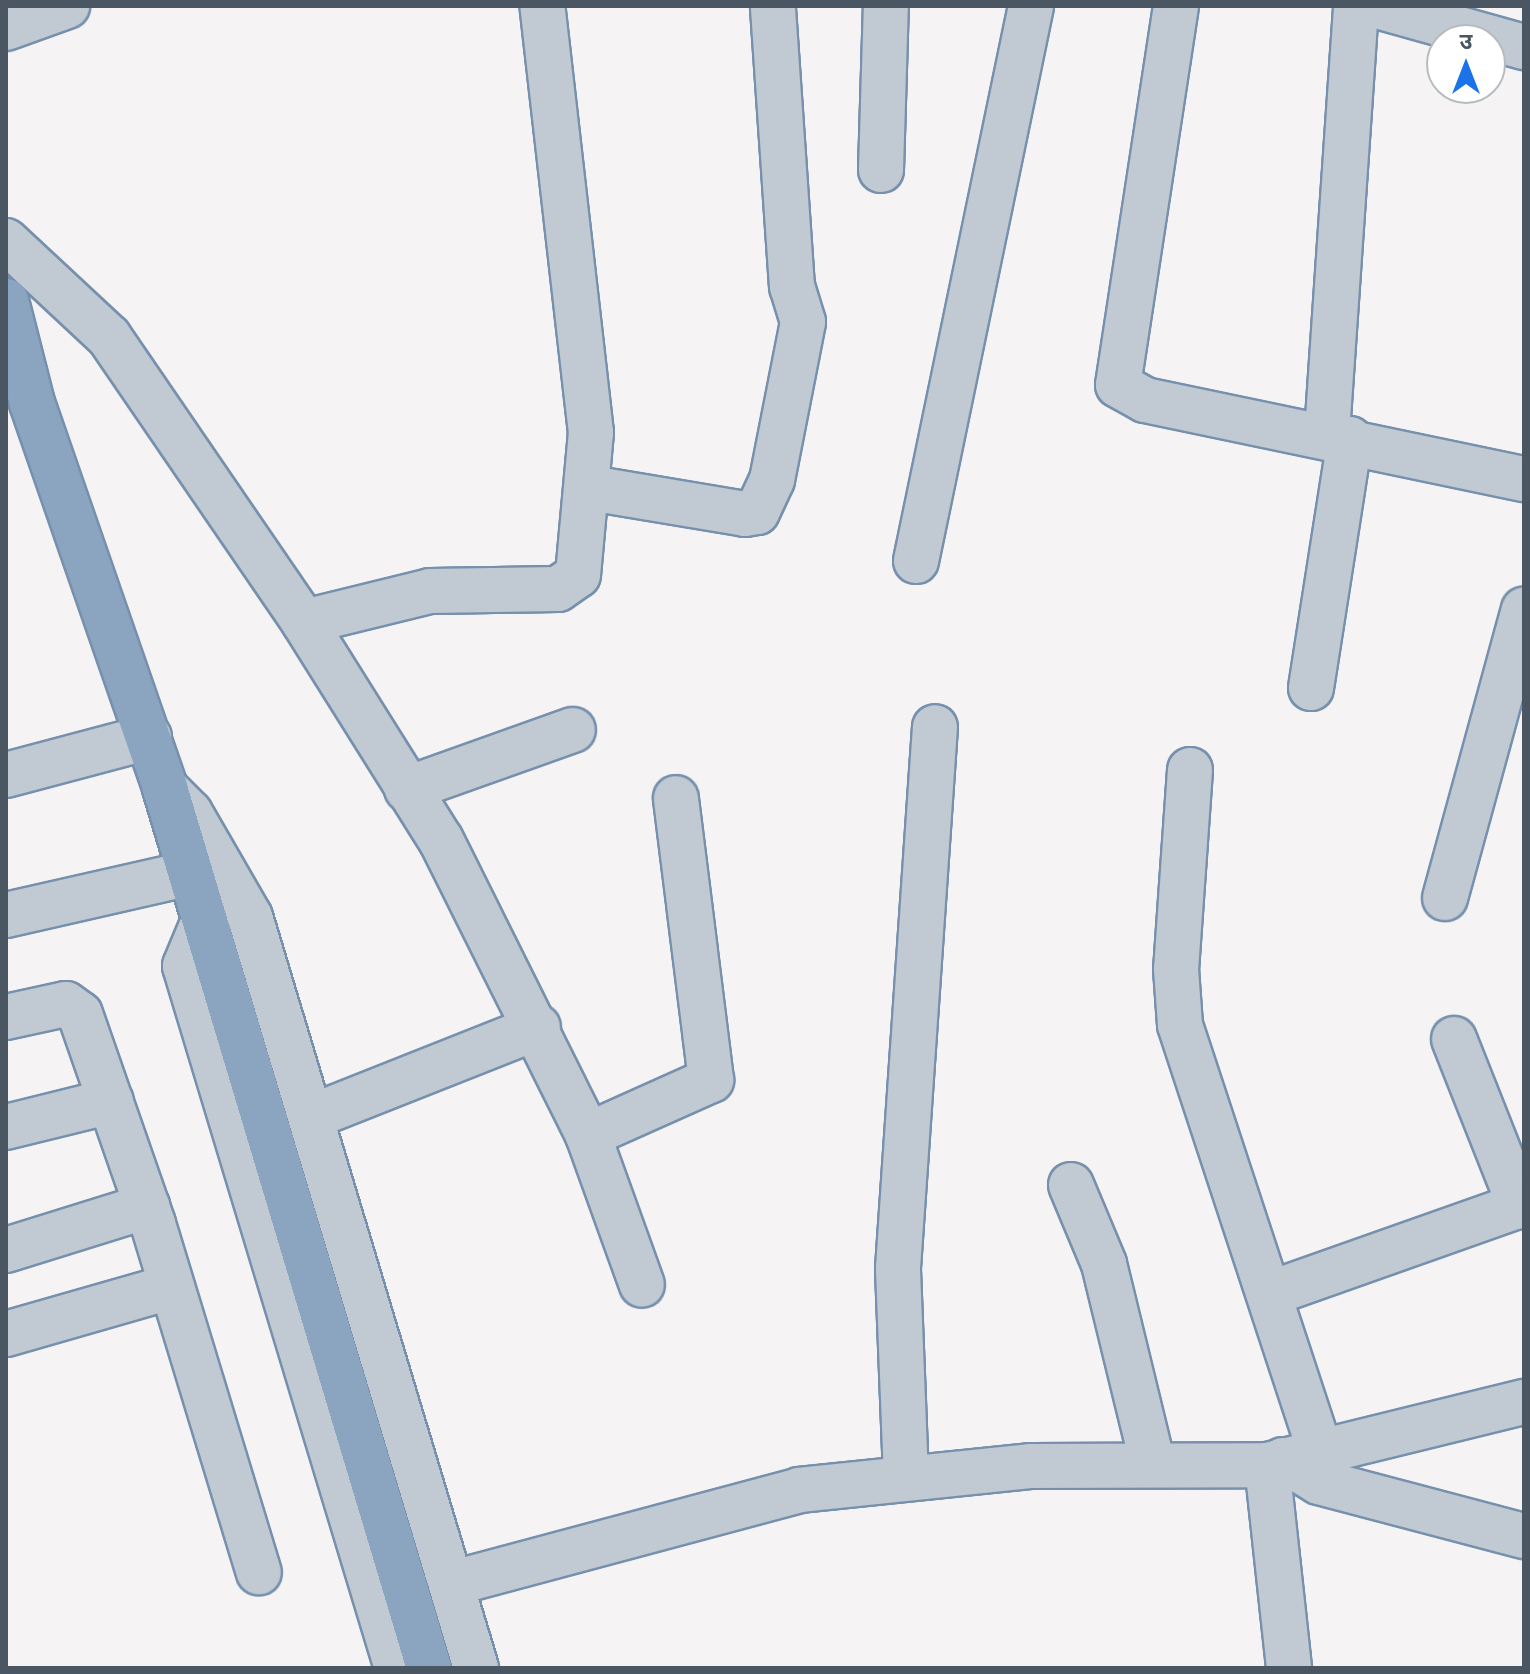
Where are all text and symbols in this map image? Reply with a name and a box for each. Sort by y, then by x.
north arrow [1426,24,1506,104]
text: उ [1460,29,1472,54]

